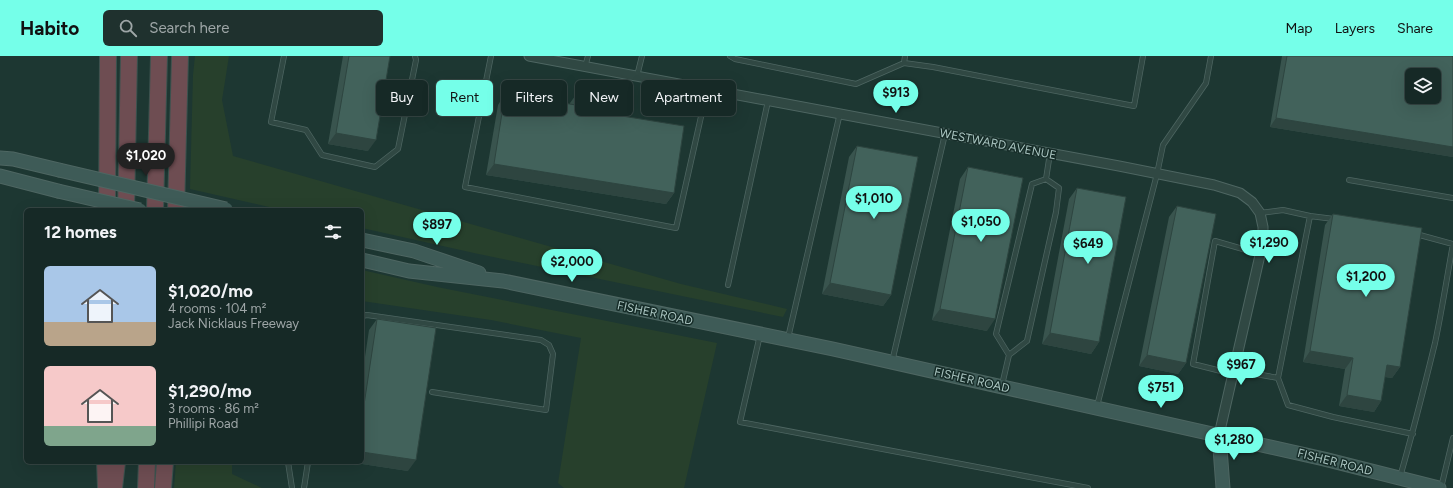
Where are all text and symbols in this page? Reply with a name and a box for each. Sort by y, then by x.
search box [103,10,383,46]
text: Habito [20,17,79,40]
icon: search [117,17,139,39]
text: Search here [149,19,229,37]
text: Map [1285,20,1313,37]
text: Layers [1335,20,1375,37]
text: Share [1397,20,1433,37]
map controls [1405,68,1441,104]
button: layers [1405,68,1441,104]
chip: Buy [376,80,428,116]
chip: Rent [436,80,493,116]
chip: Filters [501,80,567,116]
chip: New [575,80,633,116]
chip: Apartment [641,80,736,116]
pin: $913 [872,80,920,114]
text: $913 [882,85,910,100]
street label: WESTWARD AVENUE [939,126,1057,162]
pin: $1,020 [113,143,179,177]
text: $1,020 [126,148,166,163]
pin: $1,010 [841,186,907,220]
text: $1,010 [855,191,893,206]
pin: $1,050 [948,209,1014,243]
pin: $897 [413,212,461,246]
text: $1,050 [961,214,1001,229]
text: $897 [422,217,452,232]
icon: filters [322,221,344,243]
text: 12 homes [44,222,117,242]
pin: $1,290 [1236,230,1302,264]
pin: $649 [1064,231,1112,265]
text: $1,290 [1249,235,1289,250]
text: $649 [1073,236,1103,251]
pin: $2,000 [539,249,605,283]
text: $2,000 [550,254,594,269]
pin: $1,200 [1333,264,1399,298]
text: $1,200 [1346,269,1386,284]
text: $1,020/mo [168,281,253,301]
icon: home [76,282,124,330]
street label: FISHER ROAD [616,298,694,328]
text: 4 rooms · 104 m² [168,301,266,316]
text: Jack Nicklaus Freeway [168,316,299,331]
pin: $967 [1217,352,1265,386]
text: $967 [1226,357,1256,372]
street label: FISHER ROAD [933,365,1011,395]
pin: $751 [1137,375,1185,409]
text: $751 [1147,380,1175,395]
text: $1,290/mo [168,381,252,401]
icon: home [76,382,124,430]
text: 3 rooms · 86 m² [168,401,259,416]
text: Phillipi Road [168,416,238,431]
pin: $1,280 [1201,427,1267,461]
text: $1,280 [1214,432,1254,447]
street label: FISHER ROAD [1296,446,1374,478]

